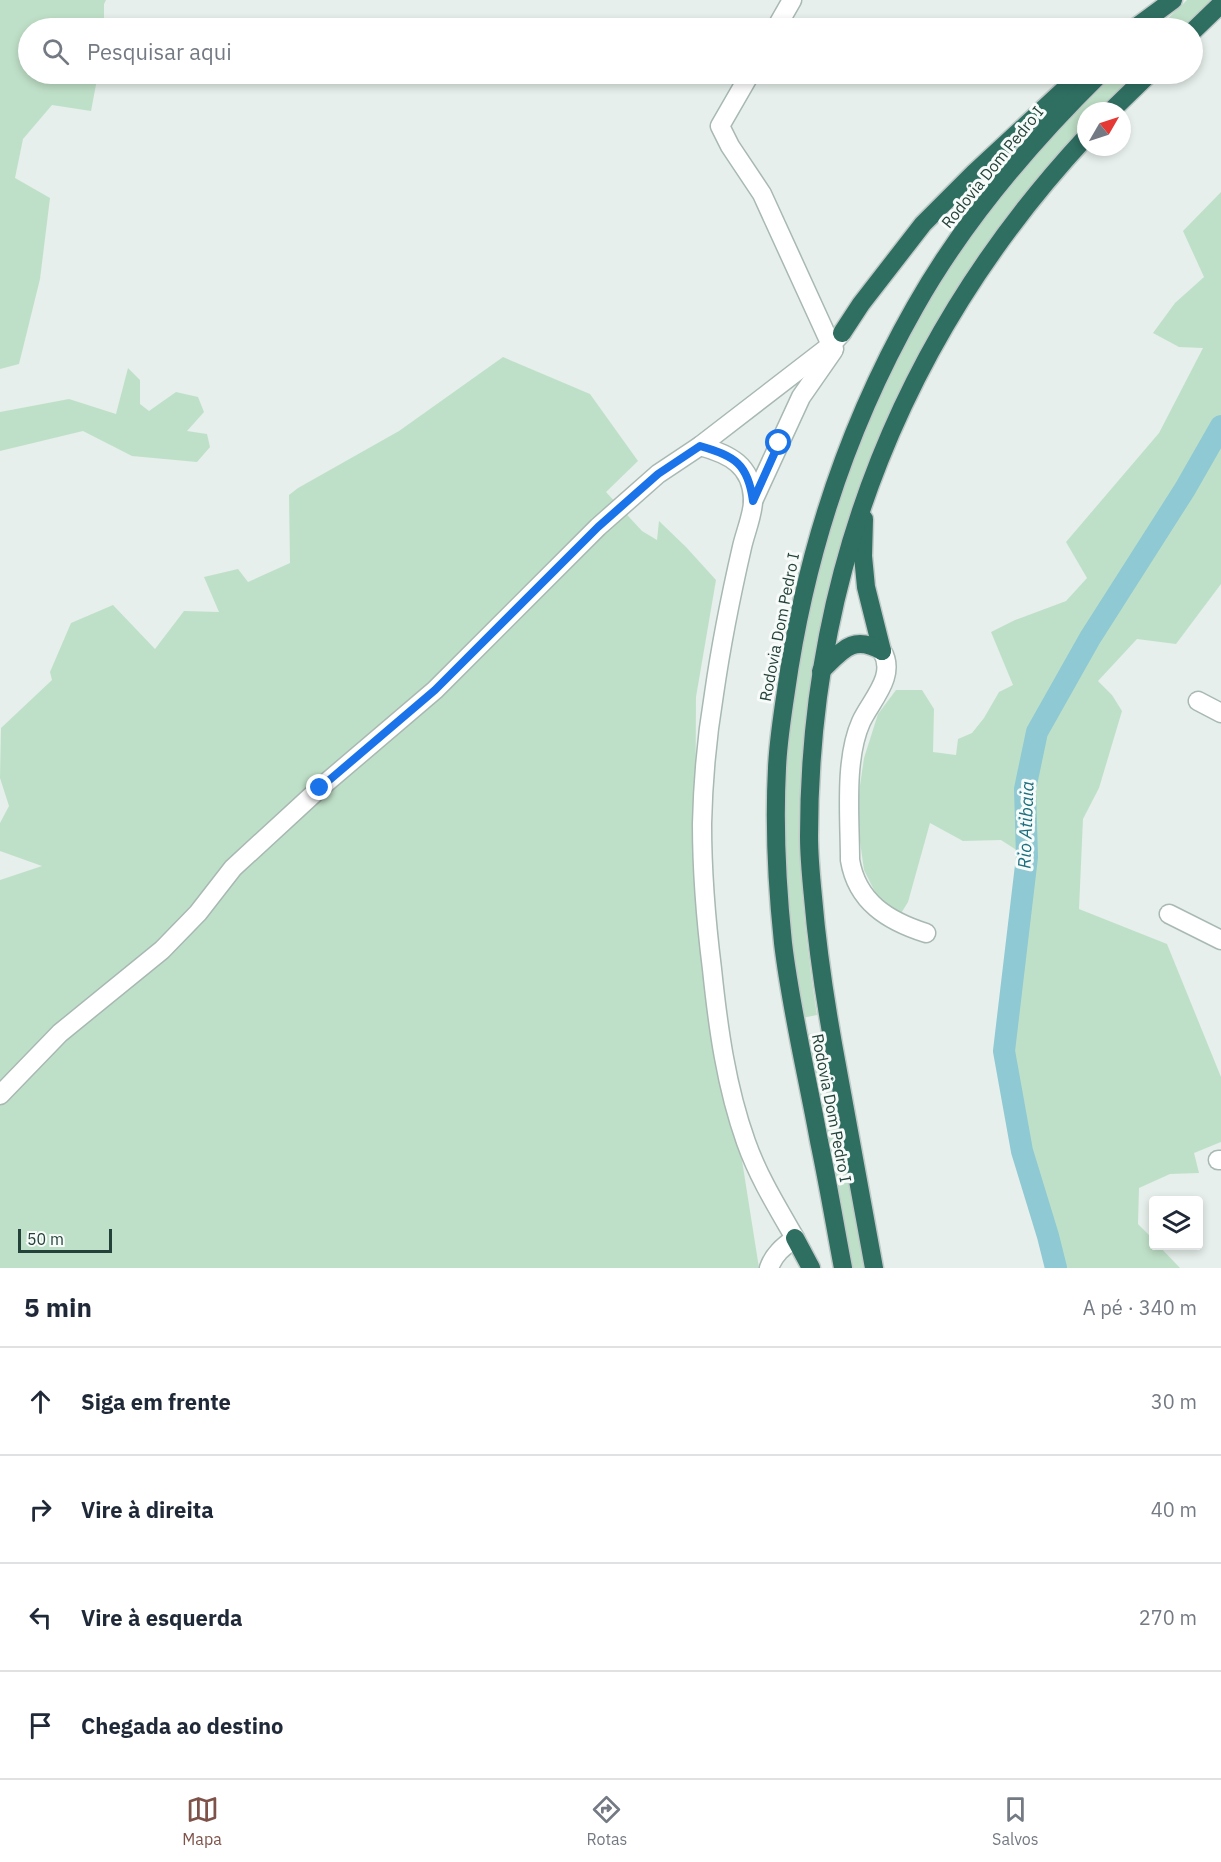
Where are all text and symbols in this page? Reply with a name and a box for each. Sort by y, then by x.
search box [18,18,1203,84]
icon: search [39,35,72,68]
text: Pesquisar aqui [87,37,232,66]
street label: Rodovia Dom Pedro I [937,102,1047,232]
north arrow [1077,102,1131,156]
route start [765,429,791,455]
street label: Rodovia Dom Pedro I [755,551,803,703]
route end [306,774,332,800]
water label: Rio Atibaia [1012,781,1039,869]
street label: Rodovia Dom Pedro I [808,1032,856,1184]
map controls [1149,1196,1203,1250]
button: layers [1149,1196,1203,1250]
scale bar [18,1226,112,1254]
text: 50 m [27,1229,64,1249]
text: 5 min [24,1290,92,1324]
text: A pé · 340 m [1083,1294,1197,1321]
icon: ahead [24,1385,57,1418]
text: Siga em frente [81,1387,231,1416]
text: 30 m [1151,1388,1197,1415]
icon: right [24,1493,57,1526]
text: Vire à direita [81,1495,214,1524]
text: 40 m [1151,1496,1197,1523]
icon: left [24,1601,57,1634]
text: Vire à esquerda [81,1603,243,1632]
text: 270 m [1139,1604,1197,1631]
icon: arrive [24,1709,57,1742]
text: Chegada ao destino [81,1711,284,1740]
tab: Mapa [182,1793,222,1849]
tab: Rotas [586,1793,627,1849]
tab: Salvos [992,1793,1039,1849]

